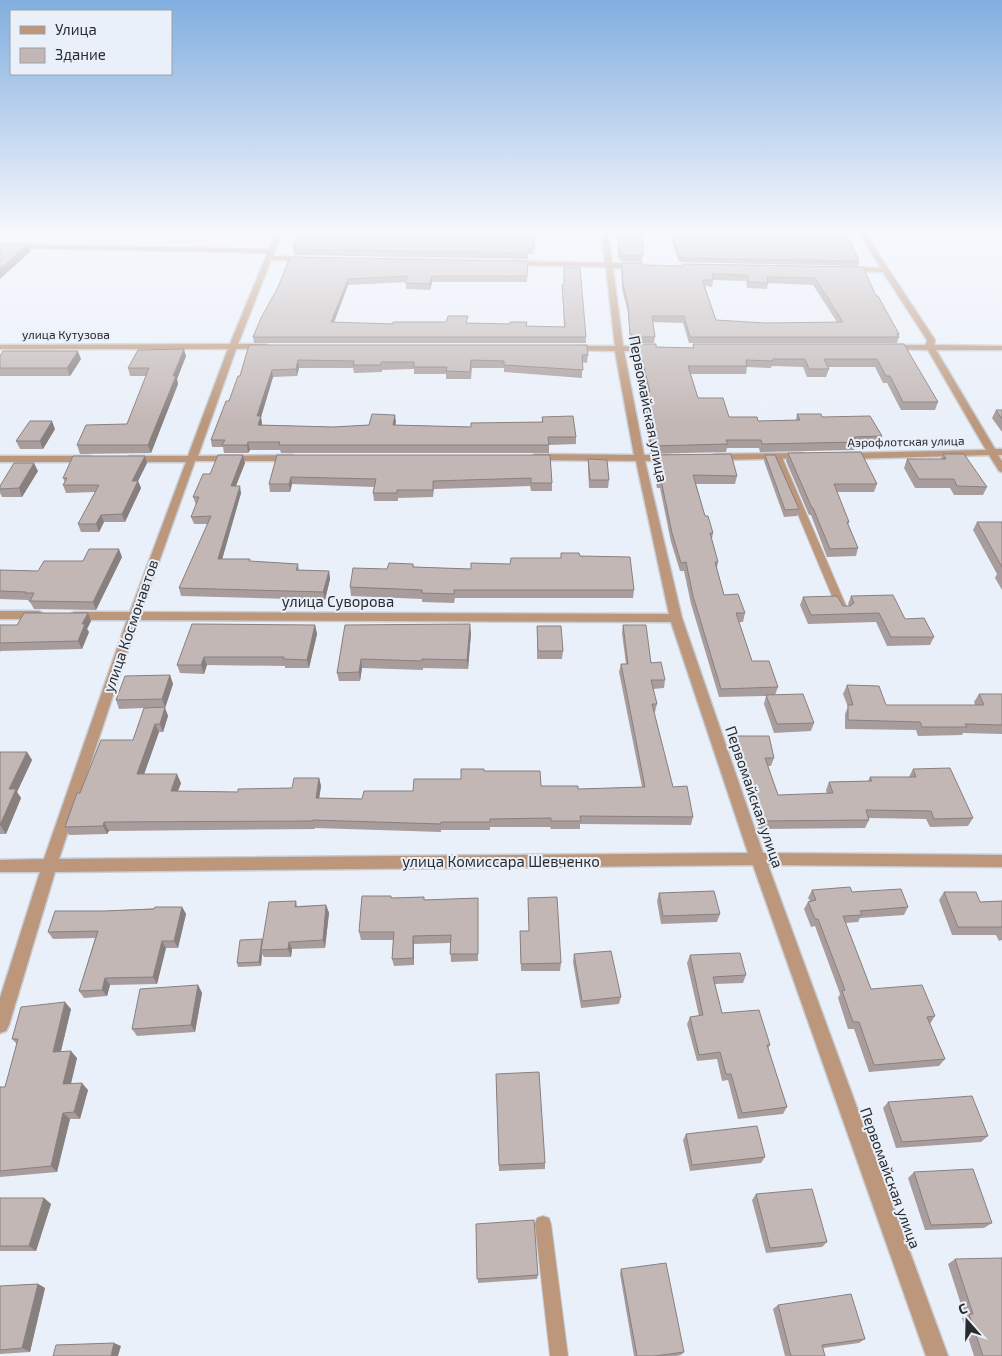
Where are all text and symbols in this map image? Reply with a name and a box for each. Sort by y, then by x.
legend [10,10,172,75]
text: Улица [55,20,97,38]
text: Здание [55,45,106,63]
street label: улица Кутузова [22,327,110,342]
street label: Первомайская улица [625,334,672,484]
street label: Аэрофлотская улица [847,433,965,450]
street label: улица Космонавтов [99,557,162,695]
street label: улица Суворова [282,592,394,611]
street label: Первомайская улица [721,723,788,870]
street label: улица Комиссара Шевченко [402,852,600,871]
street label: Первомайская улица [856,1105,925,1251]
north arrow [942,1296,992,1346]
text: С [956,1299,969,1318]

